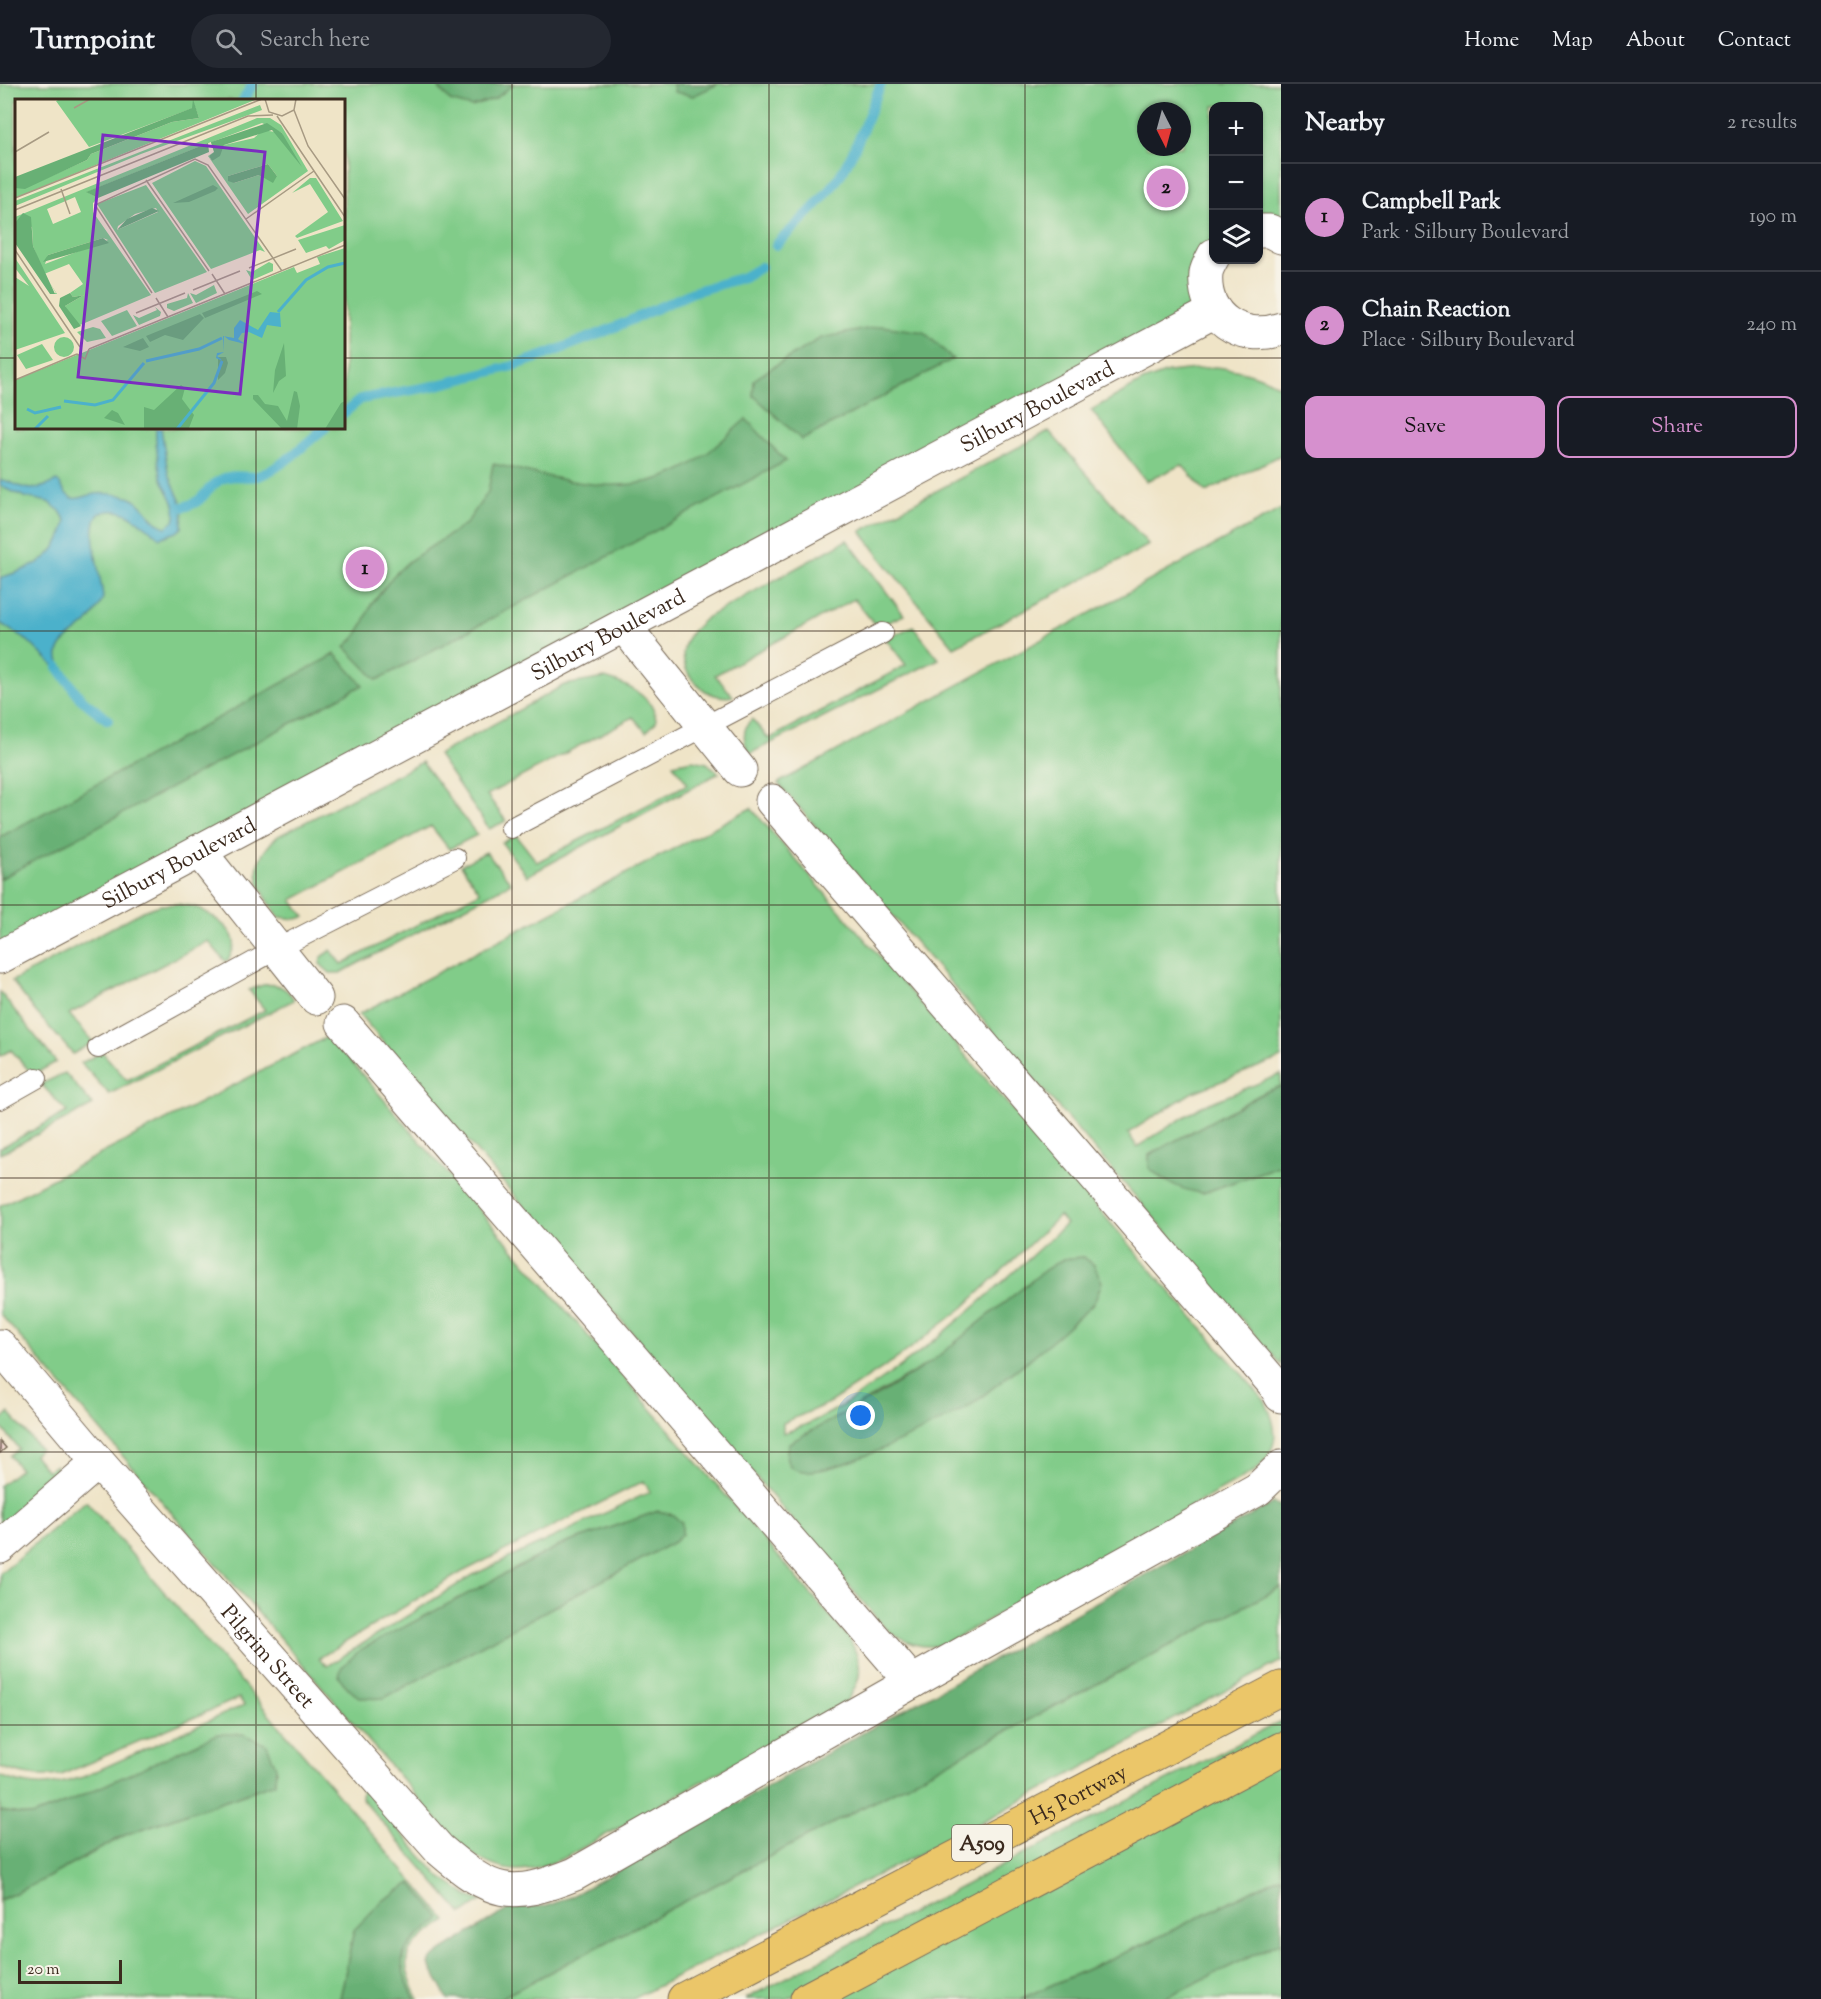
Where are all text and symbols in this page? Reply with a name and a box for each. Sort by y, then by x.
search box [191,14,611,68]
text: Turnpoint [30,21,155,61]
icon: search [212,25,245,58]
text: Search here [260,25,370,57]
text: Home [1464,26,1519,56]
text: Map [1552,26,1593,56]
text: About [1626,26,1685,56]
text: Contact [1718,26,1791,56]
inset map [15,99,345,429]
north arrow [1137,102,1191,156]
map controls [1209,102,1263,264]
button: + [1209,102,1263,156]
text: Nearby [1305,105,1385,142]
text: 2 results [1727,109,1797,138]
button: − [1209,156,1263,210]
pin: 2 [1146,166,1186,210]
text: Campbell Park [1362,187,1501,219]
text: 1 [1321,203,1328,232]
text: 190 m [1749,203,1797,232]
button: layers [1209,210,1263,264]
text: Park · Silbury Boulevard [1362,219,1569,248]
text: Chain Reaction [1362,295,1511,327]
text: 2 [1320,311,1329,340]
text: 240 m [1746,311,1797,340]
text: Place · Silbury Boulevard [1362,327,1575,356]
street label: Silbury Boulevard [955,354,1121,463]
button: Save [1305,396,1545,458]
button: Share [1557,396,1797,458]
pin: 1 [346,546,385,592]
street label: Silbury Boulevard [526,582,692,691]
street label: Silbury Boulevard [97,811,263,919]
your location [846,1401,875,1430]
street label: Pilgrim Street [212,1599,321,1717]
street label: H5 Portway [1025,1758,1134,1835]
road number: A509 [952,1825,1012,1861]
scale bar [18,1957,122,1984]
text: 20 m [27,1959,60,1982]

